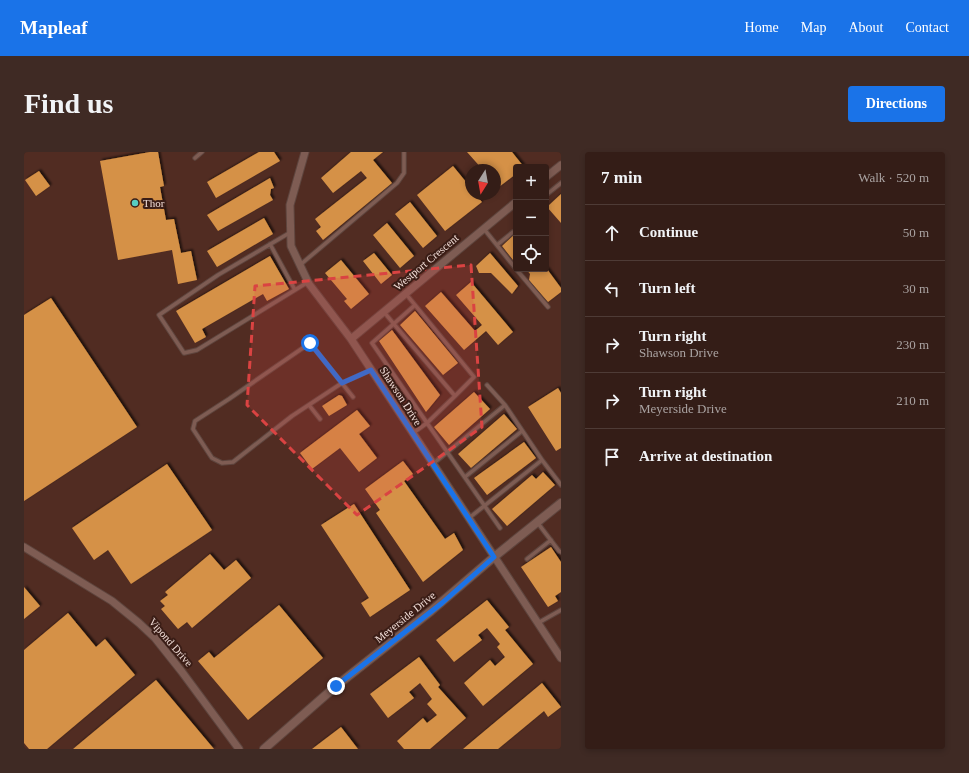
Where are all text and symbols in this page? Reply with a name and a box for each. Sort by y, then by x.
text: Mapleaf [20,17,88,38]
text: Home [745,20,779,35]
text: Map [801,20,826,35]
text: About [848,20,883,35]
text: Contact [905,20,949,35]
button: Directions [848,86,945,122]
text: Find us [24,88,114,119]
north arrow [465,164,501,200]
map controls [513,164,549,272]
button: + [513,164,549,200]
text: 7 min [601,168,642,187]
text: Walk · 520 m [858,170,929,185]
place label: Thor [143,197,165,209]
marker: Thor [130,198,140,208]
button: − [513,200,549,236]
icon: ahead [601,222,623,244]
text: Continue [639,224,698,240]
text: 50 m [903,225,929,240]
street label: Westport Crescent [391,231,461,293]
button: locate [513,236,549,272]
icon: left [601,278,623,300]
text: Turn left [639,280,696,296]
text: 30 m [903,281,929,296]
text: Turn right [639,328,706,344]
route start [301,334,319,352]
icon: right [601,334,623,356]
text: 230 m [896,337,929,352]
text: Shawson Drive [639,345,719,360]
street label: Shawson Drive [378,364,424,428]
text: Turn right [639,384,706,400]
icon: right [601,390,623,412]
text: 210 m [896,393,929,408]
text: Meyerside Drive [639,401,727,416]
icon: arrive [601,446,623,468]
text: Arrive at destination [639,448,772,464]
street label: Meyerside Drive [372,589,438,645]
street label: Vipond Drive [147,615,195,669]
route end [327,677,345,695]

